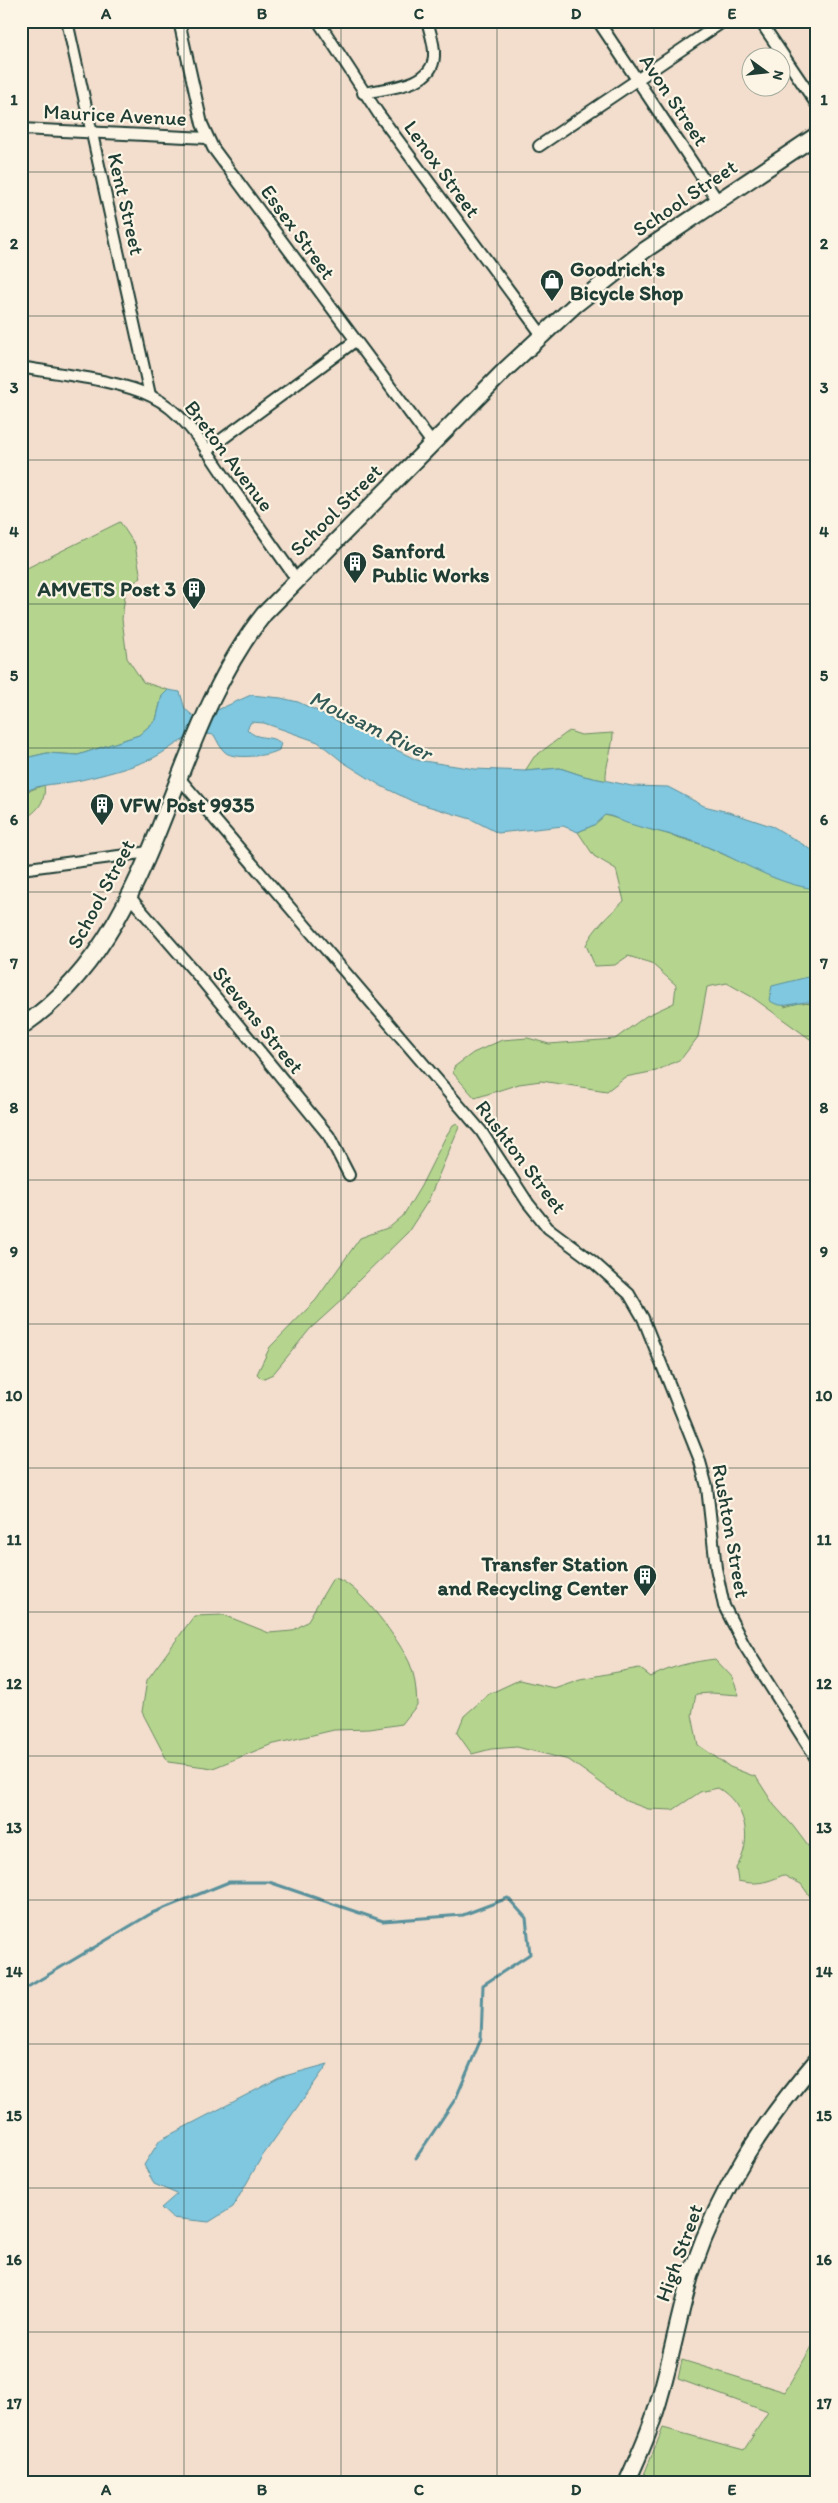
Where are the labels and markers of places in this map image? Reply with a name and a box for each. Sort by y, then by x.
place label: Goodrich's Bicycle Shop [570,256,683,306]
shop icon: Goodrich's Bicycle Shop [539,268,565,302]
place label: Sanford Public Works [372,538,490,587]
building icon: Sanford Public Works [342,550,368,584]
place label: AMVETS Post 3 [37,576,176,601]
building icon: AMVETS Post 3 [181,576,207,610]
building icon: VFW Post 9935 [89,792,115,826]
place label: VFW Post 9935 [120,792,254,817]
place label: Transfer Station and Recycling Center [438,1551,629,1601]
building icon: Transfer Station and Recycling Center [632,1563,658,1597]

